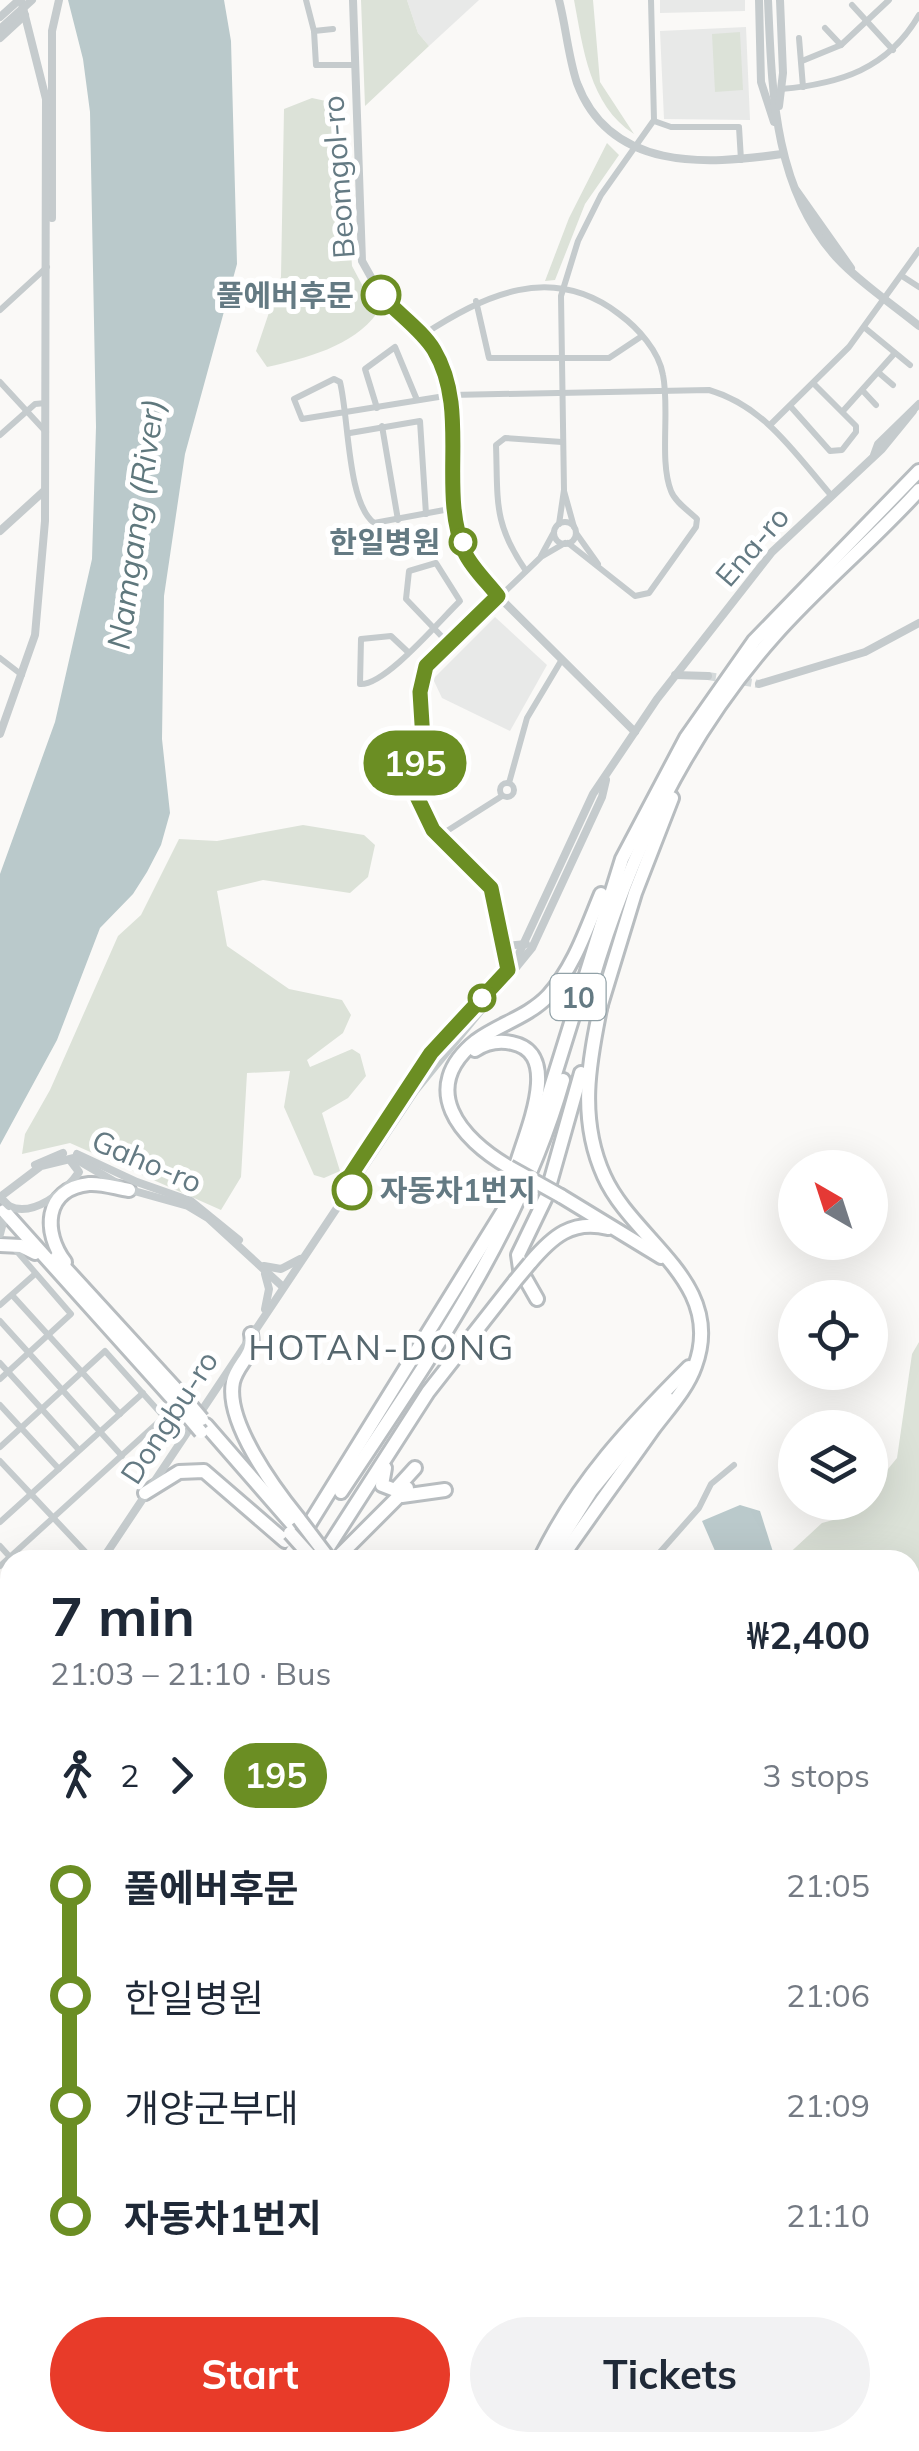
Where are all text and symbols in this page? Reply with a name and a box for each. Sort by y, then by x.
street label: Beomgol-ro [313,94,363,260]
place label: 풀에버후문 [216,276,354,314]
marker: 풀에버후문 [362,276,400,314]
water label: Namgang (River) [98,396,172,652]
street label: Ena-ro [707,498,797,594]
place label: 한일병원 [330,523,440,561]
marker: 한일병원 [450,529,476,555]
line badge: 195 [358,730,472,796]
text: 195 [383,741,447,785]
road number: 10 [550,974,606,1020]
unlabelled marker [469,985,495,1011]
street label: Gaho-ro [86,1121,208,1201]
north arrow [778,1150,888,1260]
map controls [778,1150,888,1520]
marker: 자동차1번지 [333,1171,371,1209]
place label: 자동차1번지 [380,1171,536,1209]
button: locate [778,1280,888,1390]
district label: HOTAN-DONG [248,1325,516,1369]
street label: Dongbu-ro [112,1343,226,1491]
button: layers [778,1410,888,1520]
text: 7 min [50,1581,195,1650]
text: ₩2,400 [747,1611,870,1659]
text: 21:03 – 21:10 · Bus [50,1653,331,1693]
icon: walk [50,1748,105,1803]
icon: forward [154,1748,209,1803]
text: 195 [244,1753,307,1797]
text: 2 [120,1755,139,1795]
text: 3 stops [762,1755,870,1795]
text: 풀에버후문 [124,1864,299,1912]
text: 21:05 [786,1865,870,1905]
text: 한일병원 [124,1974,264,2022]
text: 21:06 [786,1975,870,2015]
text: 개양군부대 [124,2084,299,2132]
text: 21:09 [786,2085,870,2125]
text: 자동차1번지 [124,2194,322,2242]
text: 21:10 [786,2195,870,2235]
button: Start [50,2317,450,2432]
button: Tickets [470,2317,870,2432]

